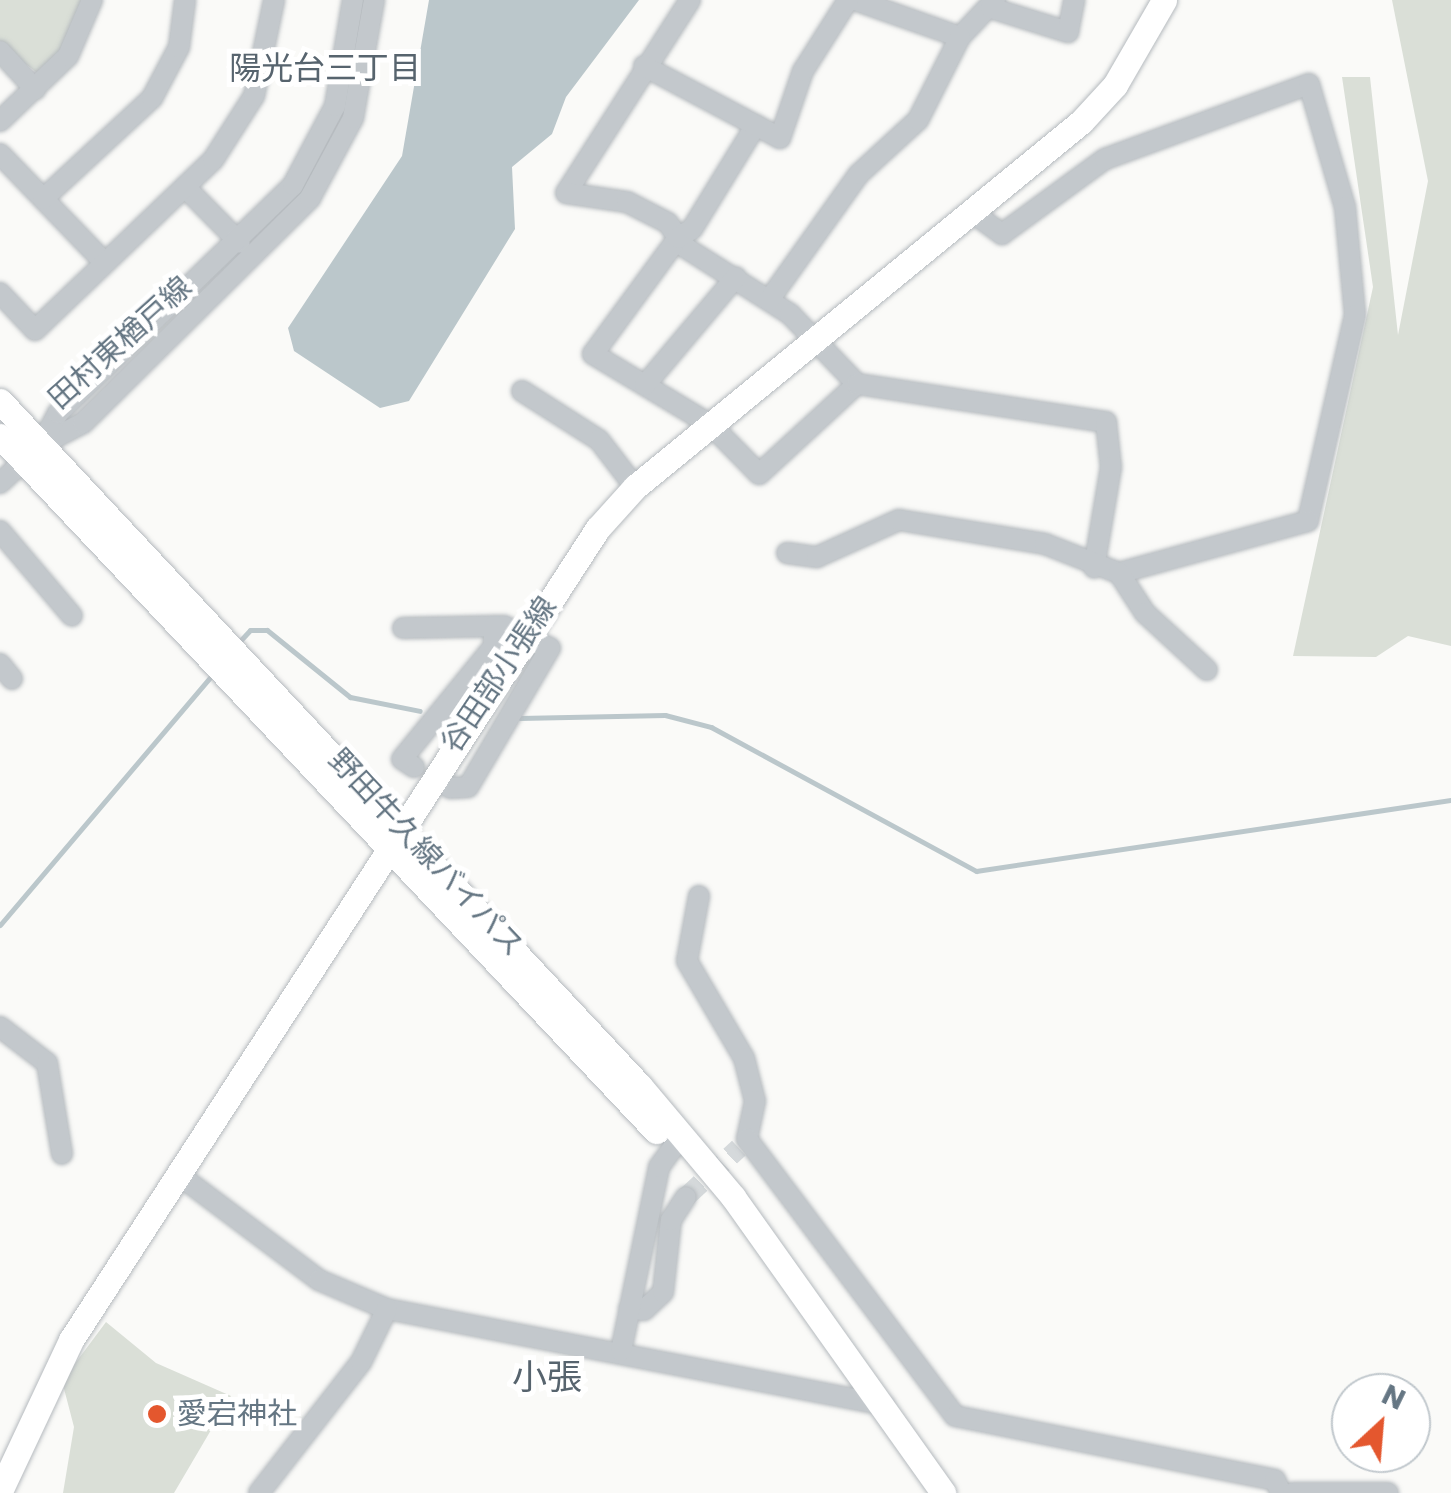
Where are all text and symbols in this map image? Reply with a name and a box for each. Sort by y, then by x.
district label: 陽光台三丁目 [229,49,421,87]
street label: 田村東楢戸線 [41,269,199,417]
street label: 谷田部小張線 [434,590,564,760]
street label: 野田牛久線バイパス [321,742,531,964]
district label: 小張 [512,1356,582,1398]
north arrow [1331,1373,1431,1473]
text: N [1375,1375,1412,1420]
place label: 愛宕神社 [177,1396,297,1432]
marker: 愛宕神社 [146,1403,168,1425]

